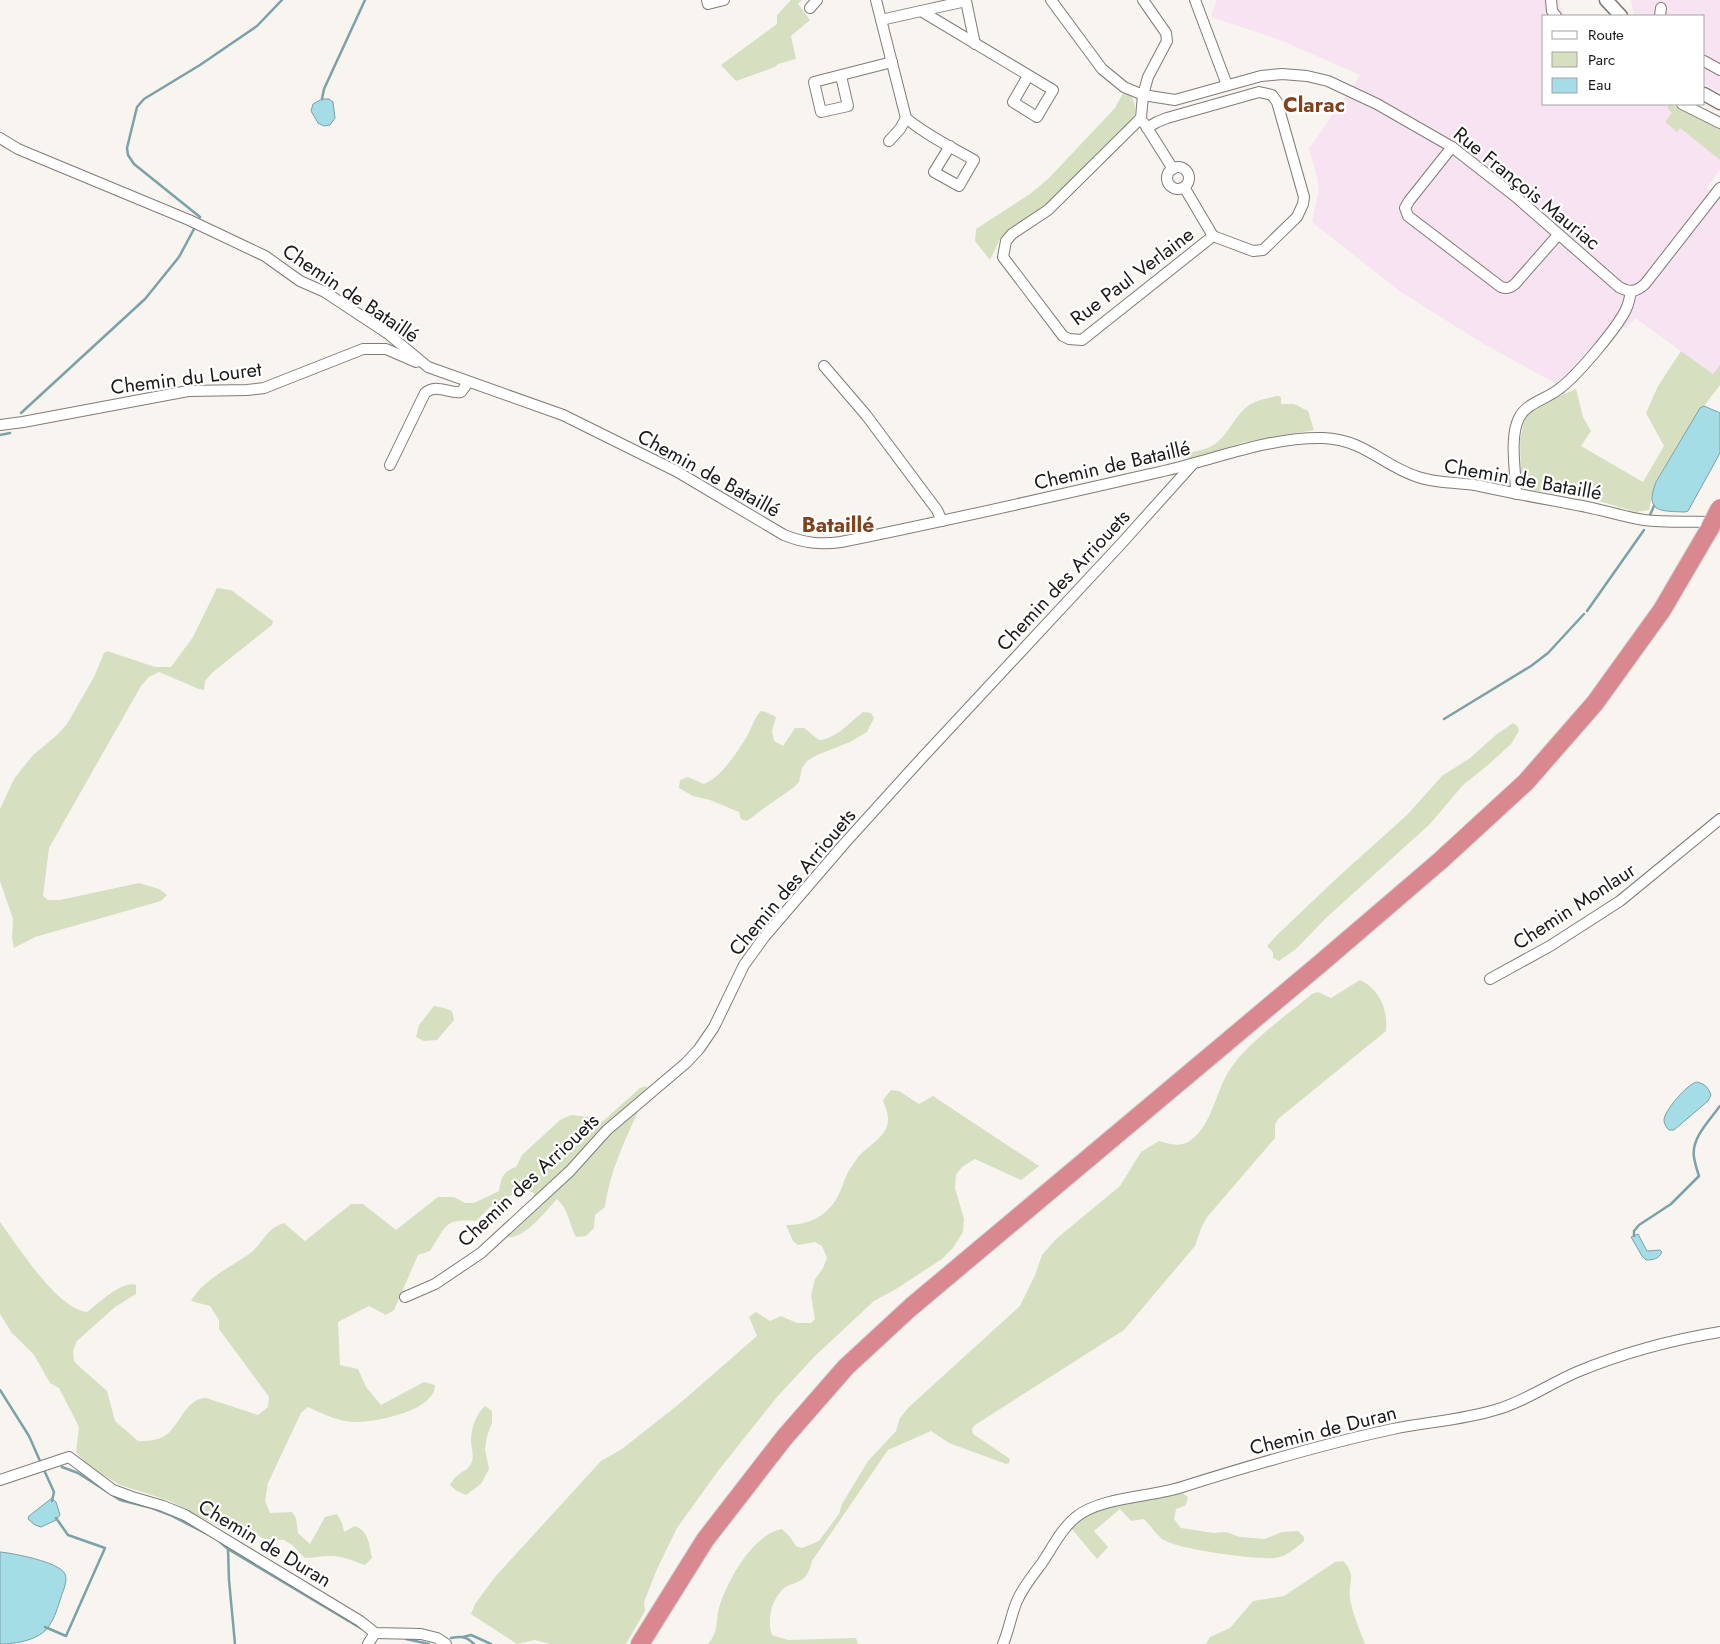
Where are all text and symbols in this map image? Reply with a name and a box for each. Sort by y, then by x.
legend [1542,15,1705,105]
text: Route [1588,24,1624,46]
text: Parc [1588,49,1615,71]
text: Eau [1588,74,1611,96]
district label: Clarac [1283,90,1345,120]
street label: Rue François Mauriac [1447,120,1606,257]
street label: Rue Paul Verlaine [1064,220,1200,333]
street label: Chemin de Bataillé [277,237,425,350]
street label: Chemin du Louret [109,355,263,402]
street label: Chemin de Bataillé [632,422,785,525]
street label: Chemin de Bataillé [1031,433,1193,498]
street label: Chemin de Bataillé [1442,451,1604,508]
street label: Chemin des Arriouets [990,503,1137,658]
district label: Bataillé [802,510,874,540]
street label: Chemin des Arriouets [722,802,863,962]
street label: Chemin Monlaur [1507,856,1641,957]
street label: Chemin des Arriouets [451,1107,606,1254]
street label: Chemin de Duran [1247,1398,1400,1463]
street label: Chemin de Duran [193,1492,337,1595]

